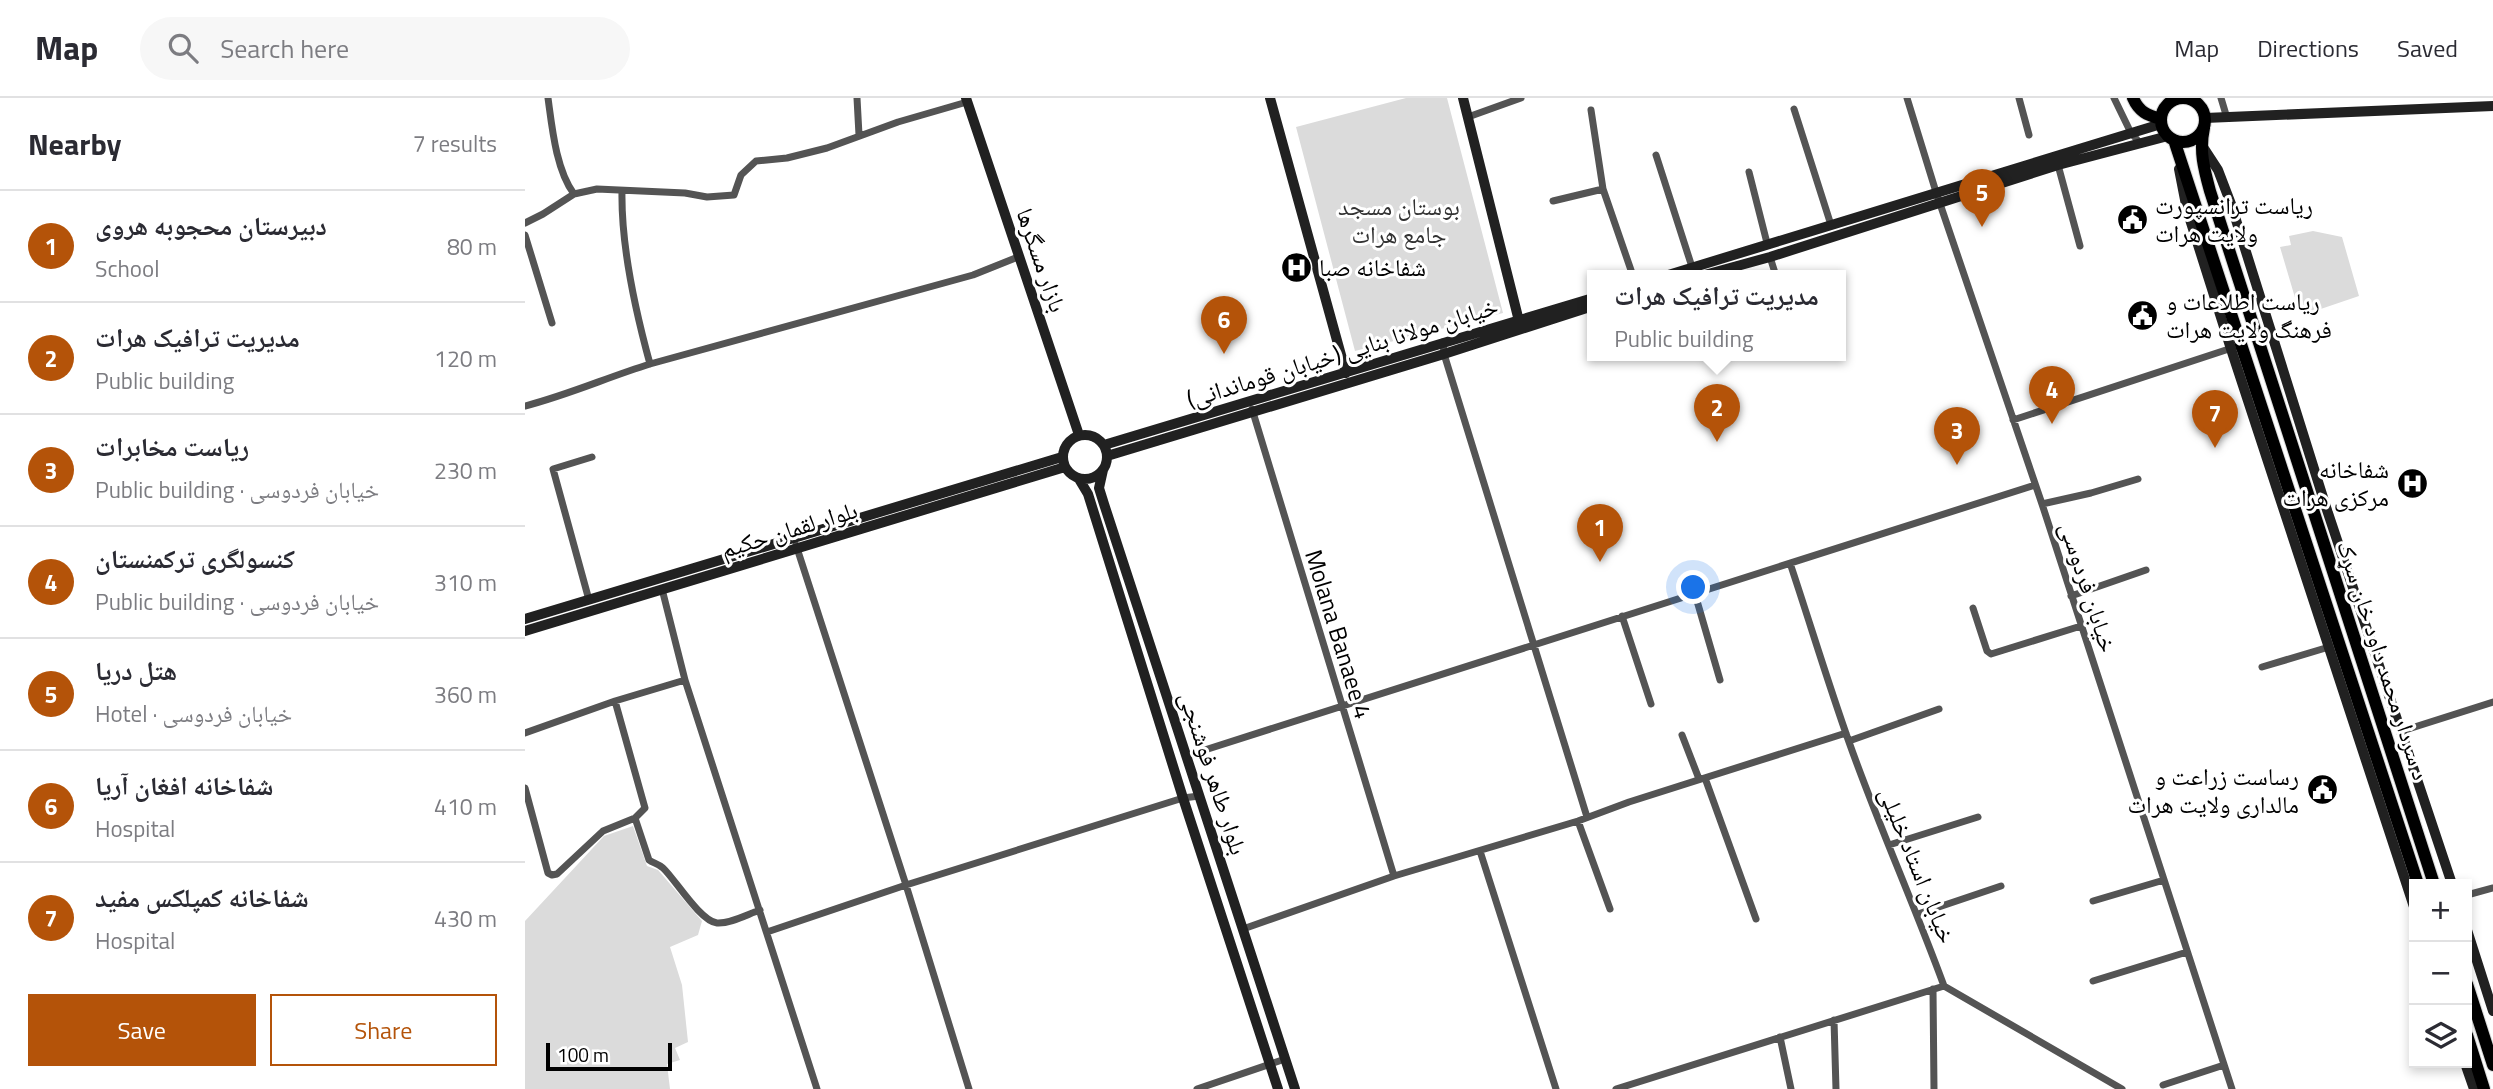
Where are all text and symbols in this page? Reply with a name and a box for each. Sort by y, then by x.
search box [140,17,630,80]
text: Map [35,23,98,73]
icon: search [164,29,202,67]
text: Search here [220,29,349,68]
text: Map [2174,30,2219,66]
text: Directions [2257,30,2359,66]
text: Saved [2397,30,2458,66]
text: Nearby [28,121,121,167]
text: 7 results [413,126,497,161]
pin: 5 [1959,169,2005,227]
place label: ریاست ترانسپورت ولایت هرات [2155,187,2313,251]
park label: بوستان مسجد جامع هرات [1338,188,1460,252]
public building icon: ریاست ترانسپورت ولایت هرات [2115,202,2149,236]
street label: بازار مسگرها [1007,203,1077,317]
text: دبیرستان محجوبه هروی [95,206,327,245]
text: 1 [45,229,57,264]
text: 80 m [447,229,497,264]
place label: شفاخانه صبا [1319,249,1426,285]
hospital icon: شفاخانه صبا [1279,250,1313,284]
text: School [95,251,159,286]
popup [1587,270,1846,361]
text: مدیریت ترافیک هرات [1614,276,1819,315]
place label: ریاست اطلاعات و فرهنگ ولایت هرات [2166,283,2332,347]
street label: خیابان مولانا بنایی (خیابان قوماندانی) [1182,287,1502,417]
pin: 6 [1201,296,1247,354]
public building icon: ریاست اطلاعات و فرهنگ ولایت هرات [2126,298,2160,332]
text: مدیریت ترافیک هرات [95,318,300,357]
text: Public building [1614,321,1754,356]
text: 2 [45,341,57,376]
text: 120 m [434,341,497,376]
text: Public building [95,363,234,398]
pin: 4 [2029,366,2075,424]
pin: 2 [1694,384,1740,442]
pin: 7 [2192,390,2238,448]
pin: 3 [1934,407,1980,465]
text: ریاست مخابرات [95,427,249,466]
place label: شفاخانه مرکزی هرات [2282,451,2389,515]
text: 3 [45,453,57,488]
text: 230 m [434,453,497,488]
hospital icon: شفاخانه مرکزی هرات [2395,466,2429,500]
text: Public building · خیابان فردوسی [95,472,379,507]
street label: بلوار لقمان حکیم [716,491,862,567]
pin: 1 [1577,504,1623,562]
street label: خیابان فردوسی [2051,517,2127,657]
street label: د سردار محمد داود خان سړک [2328,536,2440,784]
text: کنسولگری ترکمنستان [95,539,295,578]
street label: Molana Banaee 4 [1296,545,1382,723]
text: 4 [45,565,57,600]
text: 310 m [434,565,497,600]
your location [1676,570,1710,604]
text: Public building · خیابان فردوسی [95,584,379,619]
text: هتل دریا [95,651,177,690]
text: 5 [45,677,57,712]
text: 360 m [434,677,497,712]
street label: بلوار طاهر فوشنجی [1171,687,1257,859]
text: Hotel · خیابان فردوسی [95,696,292,731]
place label: رساست زراعت و مالداری ولایت هرات [2128,758,2299,822]
text: شفاخانه افغان آریا [95,766,273,805]
public building icon: رساست زراعت و مالداری ولایت هرات [2305,773,2339,807]
street label: خیابان استاد خلیلی [1870,781,1966,949]
text: 6 [45,789,57,824]
text: 410 m [434,789,497,824]
text: Hospital [95,811,175,846]
text: شفاخانه کمپلکس مفید [95,878,309,917]
map controls [2409,879,2472,1068]
button: + [2409,879,2472,942]
text: 7 [45,901,57,936]
text: 430 m [434,901,497,936]
text: Hospital [95,923,175,958]
button: − [2409,942,2472,1005]
button: Save [28,994,256,1066]
button: Share [270,994,497,1066]
button: layers [2409,1005,2472,1068]
scale bar [546,1040,672,1072]
text: 100 m [557,1040,609,1069]

